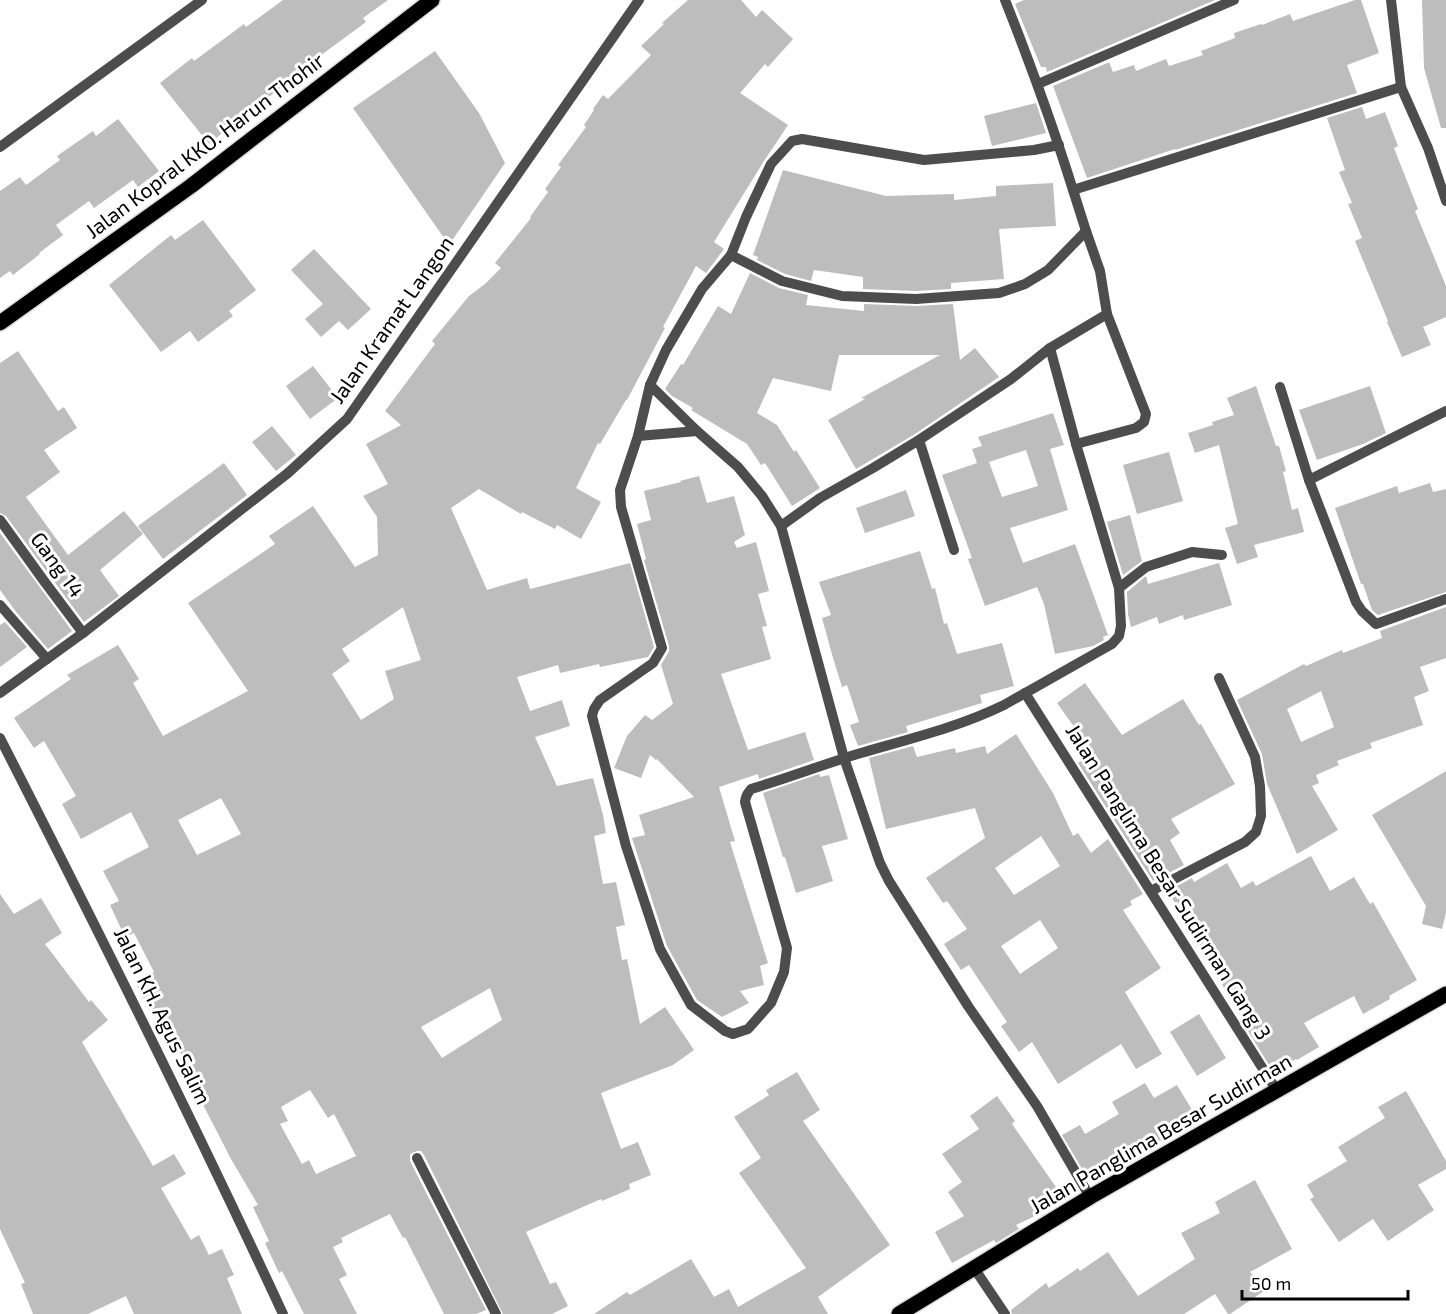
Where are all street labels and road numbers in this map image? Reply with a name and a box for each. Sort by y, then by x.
street label: Jalan Kopral KKO. Harun Thohir [80,47,329,243]
street label: Jalan Kramat Langon [324,231,458,408]
street label: Gang 14 [26,527,90,602]
street label: Jalan Panglima Besar Sudirman Gang 3 [1061,719,1277,1044]
street label: Jalan KH. Agus Salim [110,923,217,1108]
street label: Jalan Panglima Besar Sudirman [1025,1047,1295,1218]

